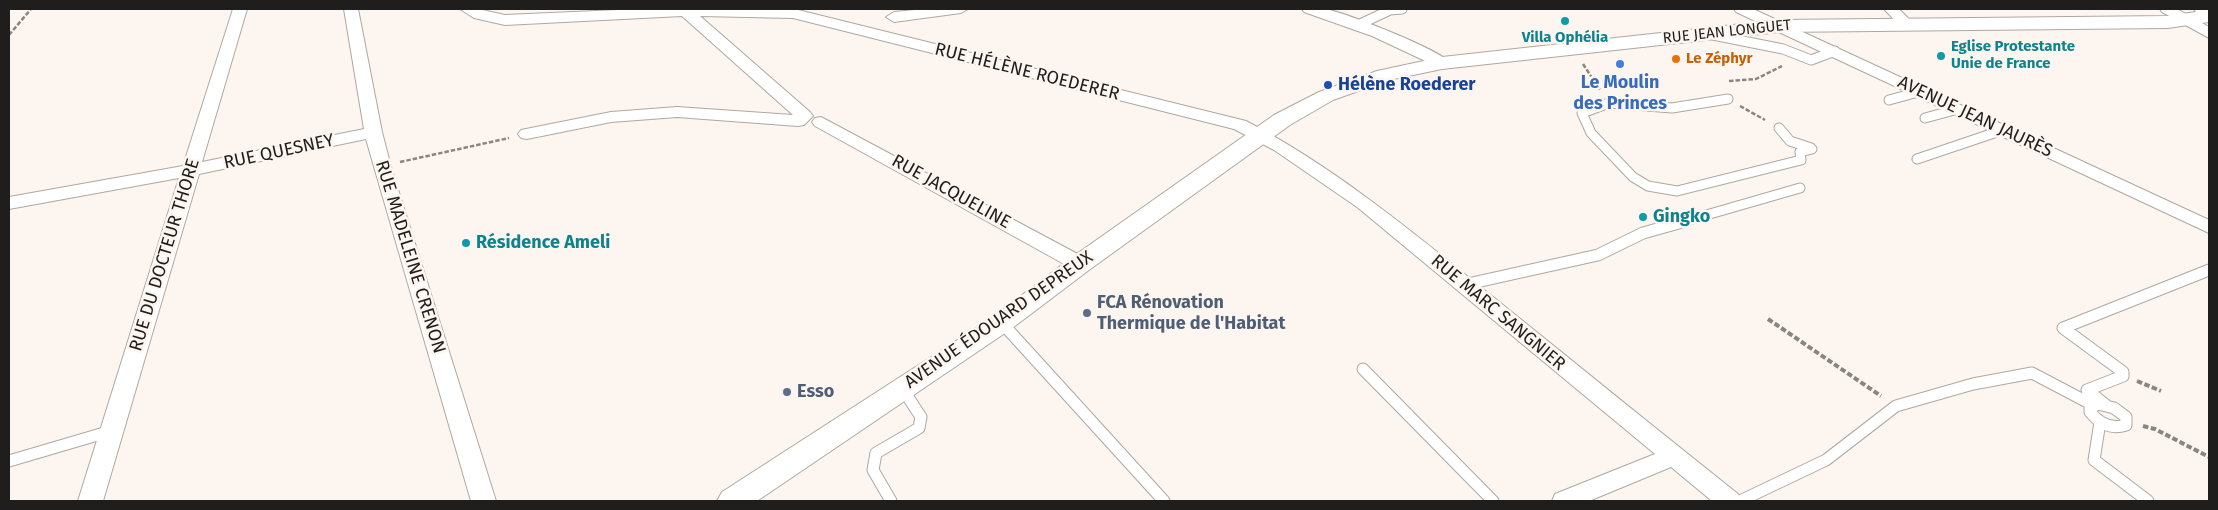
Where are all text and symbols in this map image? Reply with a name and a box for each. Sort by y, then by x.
marker: Villa Ophélia [1559,15,1571,27]
street label: RUE JEAN LONGUET [1662,16,1792,48]
place label: Villa Ophélia [1522,29,1608,47]
place label: Eglise Protestante Unie de France [1951,38,2075,73]
street label: RUE HÉLÈNE ROEDERER [932,39,1122,105]
place label: Le Zéphyr [1686,50,1753,68]
marker: Eglise Protestante Unie de France [1935,50,1947,62]
marker: Le Zéphyr [1670,53,1682,65]
marker: Le Moulin des Princes [1614,58,1626,70]
place label: Le Moulin des Princes [1573,72,1667,115]
street label: AVENUE JEAN JAURÈS [1894,72,2056,162]
place label: Hélène Roederer [1338,74,1476,96]
marker: Hélène Roederer [1322,79,1334,91]
street label: RUE QUESNEY [222,130,336,174]
street label: RUE JACQUELINE [888,150,1014,234]
street label: RUE DU DOCTEUR THORE [125,156,205,354]
street label: RUE MADELEINE CRENON [370,158,450,356]
place label: Gingko [1653,206,1710,228]
marker: Gingko [1637,211,1649,223]
place label: Résidence Ameli [476,232,610,254]
marker: Résidence Ameli [460,237,472,249]
street label: AVENUE ÉDOUARD DEPREUX [901,247,1097,393]
street label: RUE MARC SANGNIER [1426,250,1570,376]
place label: FCA Rénovation Thermique de l'Habitat [1097,292,1285,334]
marker: FCA Rénovation Thermique de l'Habitat [1081,307,1093,319]
place label: Esso [797,381,834,403]
marker: Esso [781,386,793,398]

